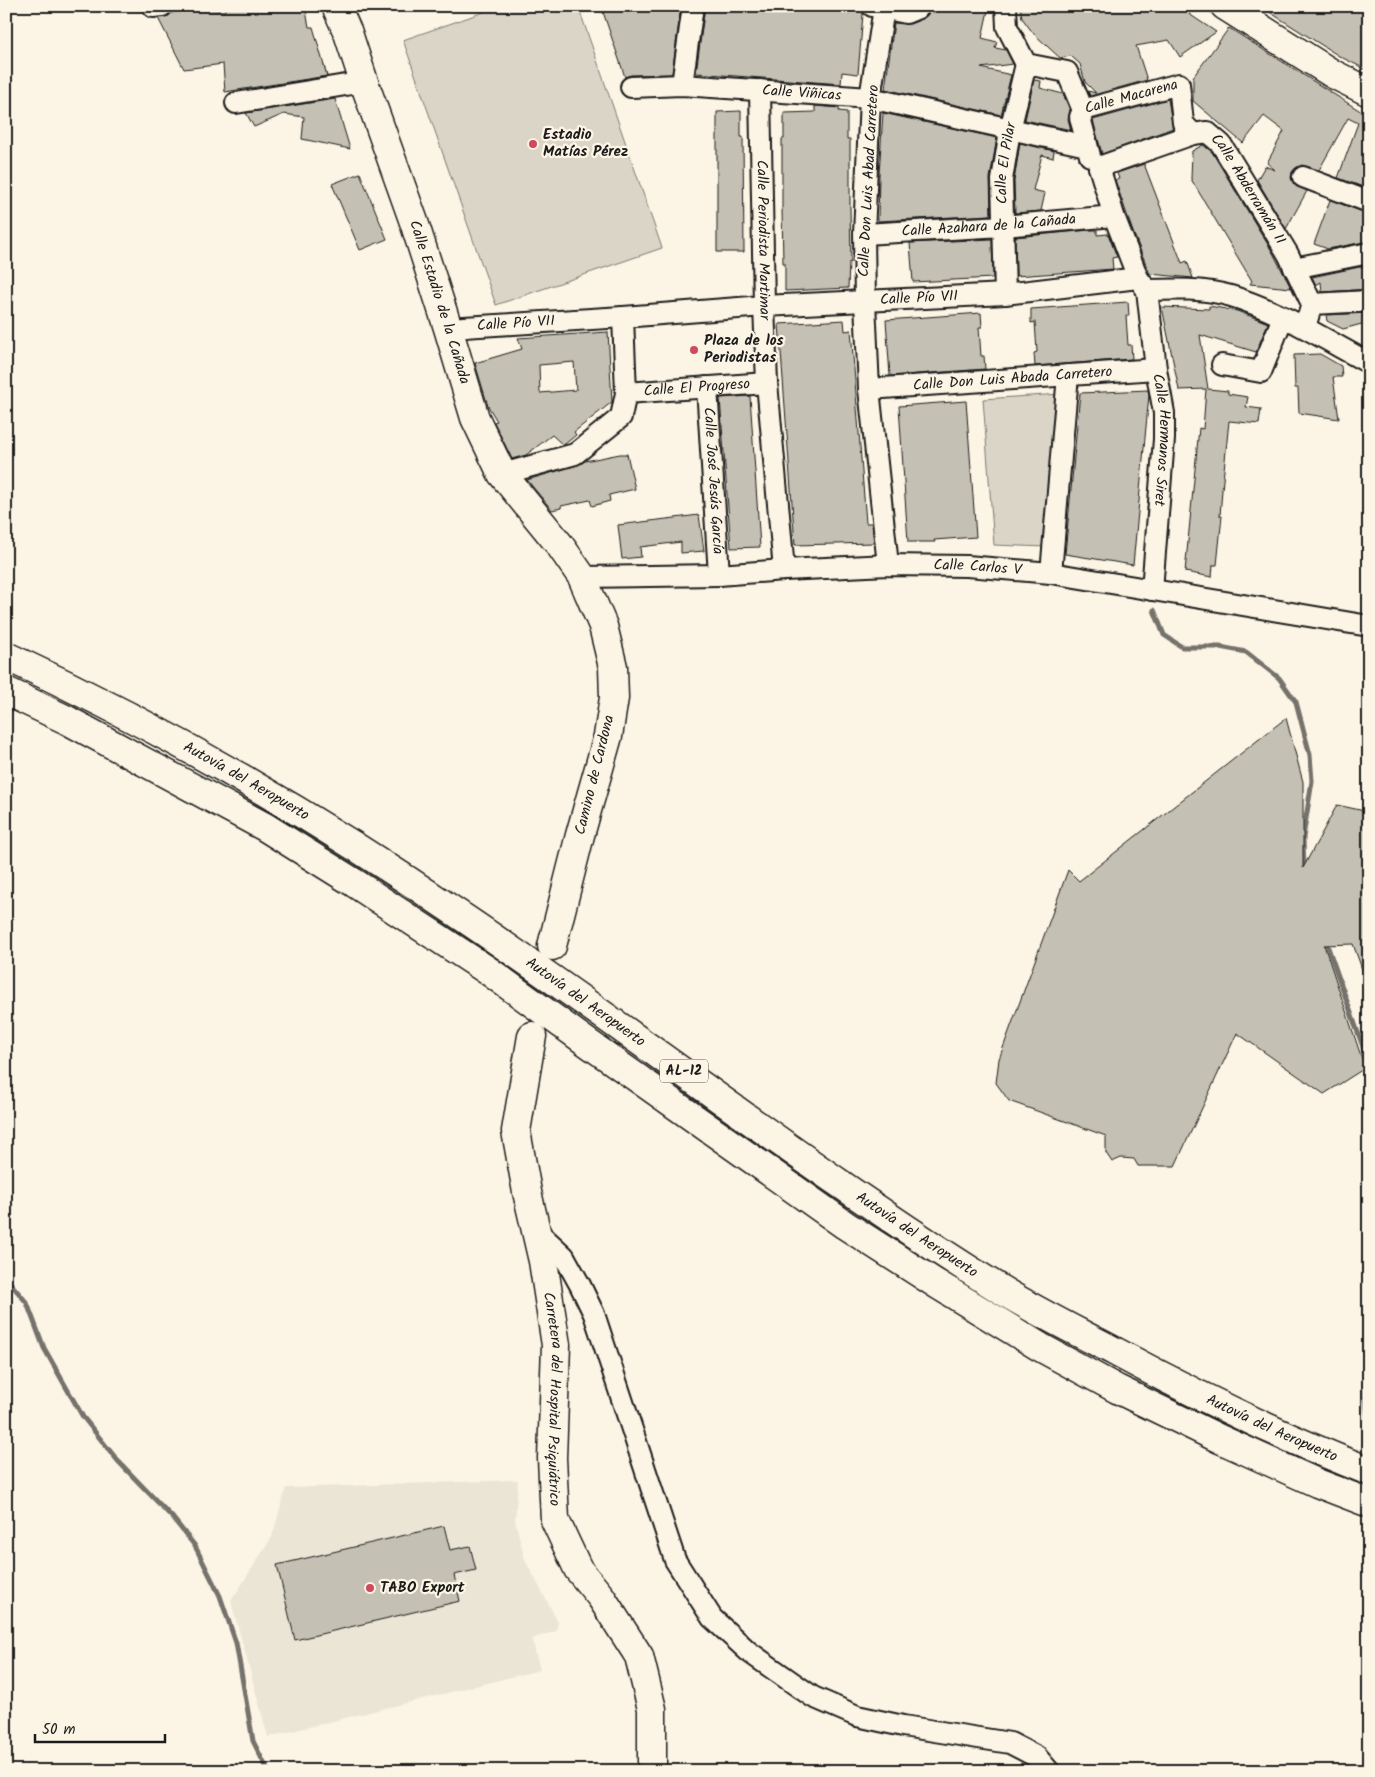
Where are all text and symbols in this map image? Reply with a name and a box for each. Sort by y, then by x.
street label: Calle Macarena [1082,73,1181,121]
street label: Calle Viñicas [761,79,843,108]
street label: Calle Don Luis Abad Carretero [852,84,886,278]
street label: Calle El Pilar [990,119,1024,204]
place label: Estadio Matías Pérez [543,123,628,164]
street label: Calle Abderramán II [1205,128,1292,250]
marker: Estadio Matías Pérez [527,138,539,150]
street label: Calle Periodista Martimar [749,160,777,321]
street label: Calle Azahara de la Cañada [901,207,1077,244]
street label: Calle Estadio de la Cañada [402,217,476,387]
street label: Calle Pío VII [879,284,959,312]
street label: Calle Pío VII [476,309,556,338]
place label: Plaza de los Periodistas [704,329,784,370]
marker: Plaza de los Periodistas [688,344,700,356]
street label: Calle Don Luis Abada Carretero [912,360,1113,398]
street label: Calle El Progreso [643,372,751,404]
street label: Calle Hermanos Siret [1145,372,1176,507]
street label: Calle José Jesús García [696,407,730,555]
street label: Calle Carlos V [933,554,1024,583]
street label: Camino de Cardona [568,712,622,838]
street label: Autovía del Aeropuerto [179,736,314,828]
street label: Autovía del Aeropuerto [520,951,650,1054]
road number: AL-12 [660,1060,708,1082]
street label: Autovía del Aeropuerto [851,1186,983,1284]
street label: Carretera del Hospital Psiquiátrico [536,1290,568,1507]
street label: Autovía del Aeropuerto [1202,1388,1341,1469]
place label: TABO Export [380,1576,465,1600]
marker: TABO Export [364,1582,376,1594]
scale bar [35,1712,165,1744]
text: 50 m [42,1718,76,1742]

